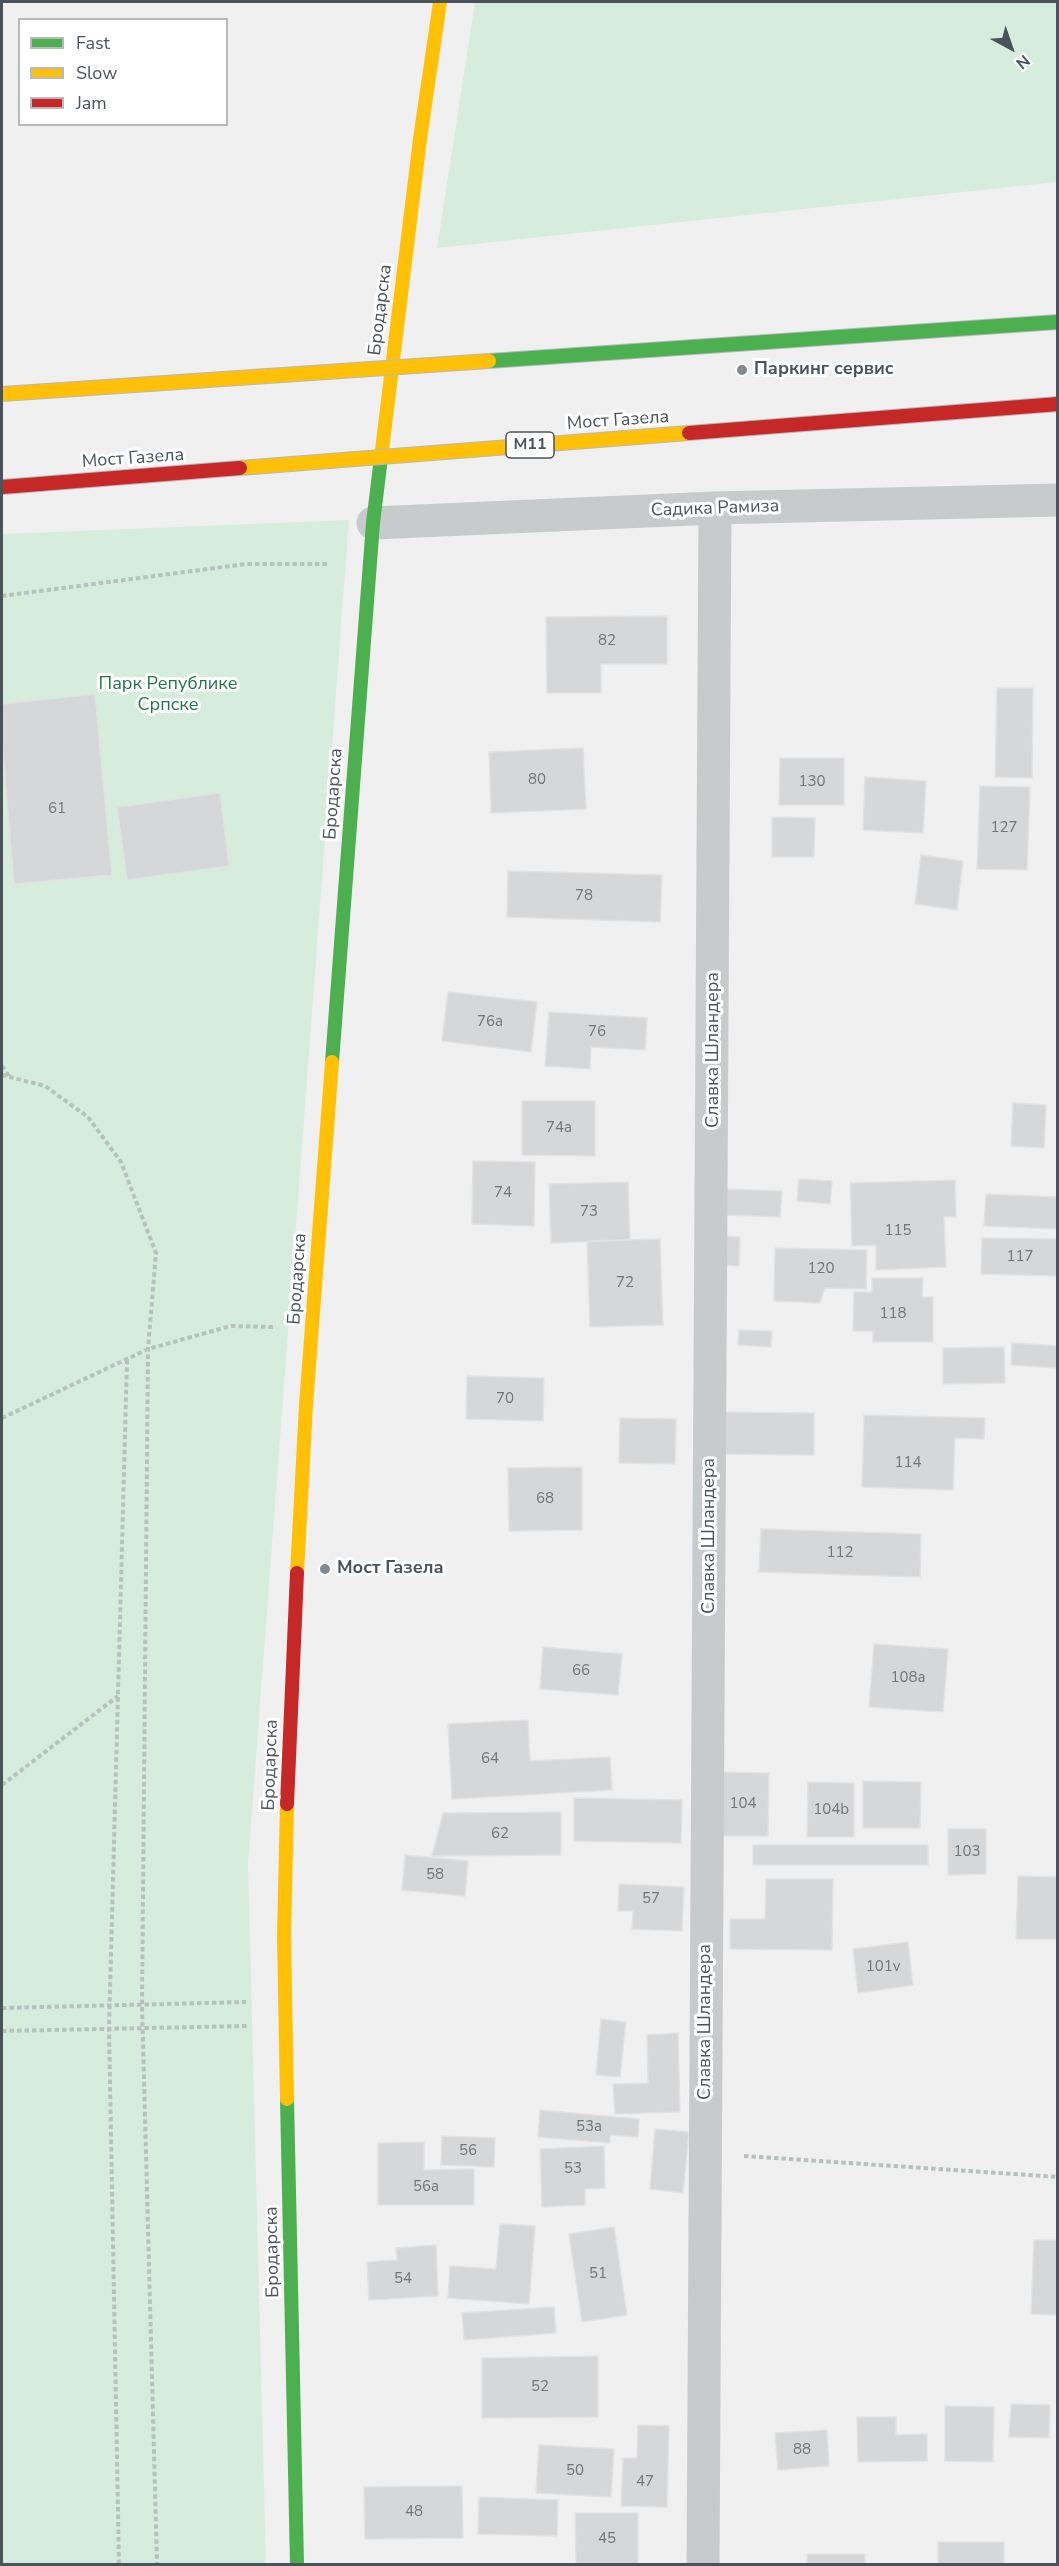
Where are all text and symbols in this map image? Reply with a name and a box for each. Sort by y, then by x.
legend [18,18,228,126]
north arrow [981,18,1041,78]
text: Fast [76,31,110,55]
text: N [1011,50,1034,74]
text: Slow [76,61,117,85]
text: Jam [76,91,107,115]
street label: Бродарска [365,263,397,357]
place label: Паркинг сервис [754,359,894,381]
marker: Паркинг сервис [735,363,749,377]
street label: Мост Газела [566,407,670,435]
road number: M11 [506,432,554,458]
street label: Мост Газела [81,445,185,473]
street label: Садика Рамиза [650,496,780,522]
house number: 82 [598,632,616,650]
park label: Парк Републике Српске [99,674,237,716]
street label: Бродарска [320,748,348,840]
house number: 80 [528,771,546,789]
house number: 130 [799,773,825,791]
house number: 61 [48,800,66,818]
house number: 127 [991,819,1017,837]
house number: 78 [575,887,593,905]
street label: Славка Шландера [703,972,725,1128]
house number: 76a [477,1013,503,1031]
house number: 76 [588,1023,606,1041]
house number: 74a [546,1119,572,1137]
house number: 74 [494,1184,512,1202]
house number: 73 [580,1203,598,1221]
house number: 115 [885,1222,911,1240]
street label: Бродарска [284,1233,312,1325]
house number: 117 [1007,1248,1033,1266]
house number: 120 [808,1260,834,1278]
house number: 72 [616,1274,634,1292]
house number: 118 [880,1305,906,1323]
house number: 70 [496,1390,514,1408]
house number: 114 [895,1454,921,1472]
street label: Славка Шландера [699,1458,721,1614]
house number: 68 [536,1490,554,1508]
house number: 112 [827,1544,853,1562]
place label: Мост Газела [337,1558,444,1580]
marker: Мост Газела [318,1562,332,1576]
house number: 66 [572,1662,590,1680]
house number: 108a [891,1669,925,1687]
street label: Бродарска [259,1719,283,1811]
house number: 64 [481,1750,499,1768]
house number: 104 [730,1795,756,1813]
house number: 104b [813,1801,849,1819]
house number: 62 [491,1825,509,1843]
house number: 103 [954,1843,980,1861]
house number: 58 [426,1866,444,1884]
house number: 57 [642,1890,660,1908]
street label: Славка Шландера [695,1944,717,2100]
house number: 101v [866,1958,900,1976]
house number: 53a [576,2118,602,2136]
house number: 56 [459,2142,477,2160]
house number: 53 [564,2160,582,2178]
house number: 56a [413,2178,439,2196]
street label: Бродарска [261,2206,285,2298]
house number: 51 [589,2265,607,2283]
house number: 54 [394,2270,412,2288]
house number: 52 [531,2378,549,2396]
house number: 88 [793,2441,811,2459]
house number: 50 [566,2462,584,2480]
house number: 47 [636,2473,654,2491]
house number: 48 [405,2503,423,2521]
house number: 45 [598,2530,616,2548]

